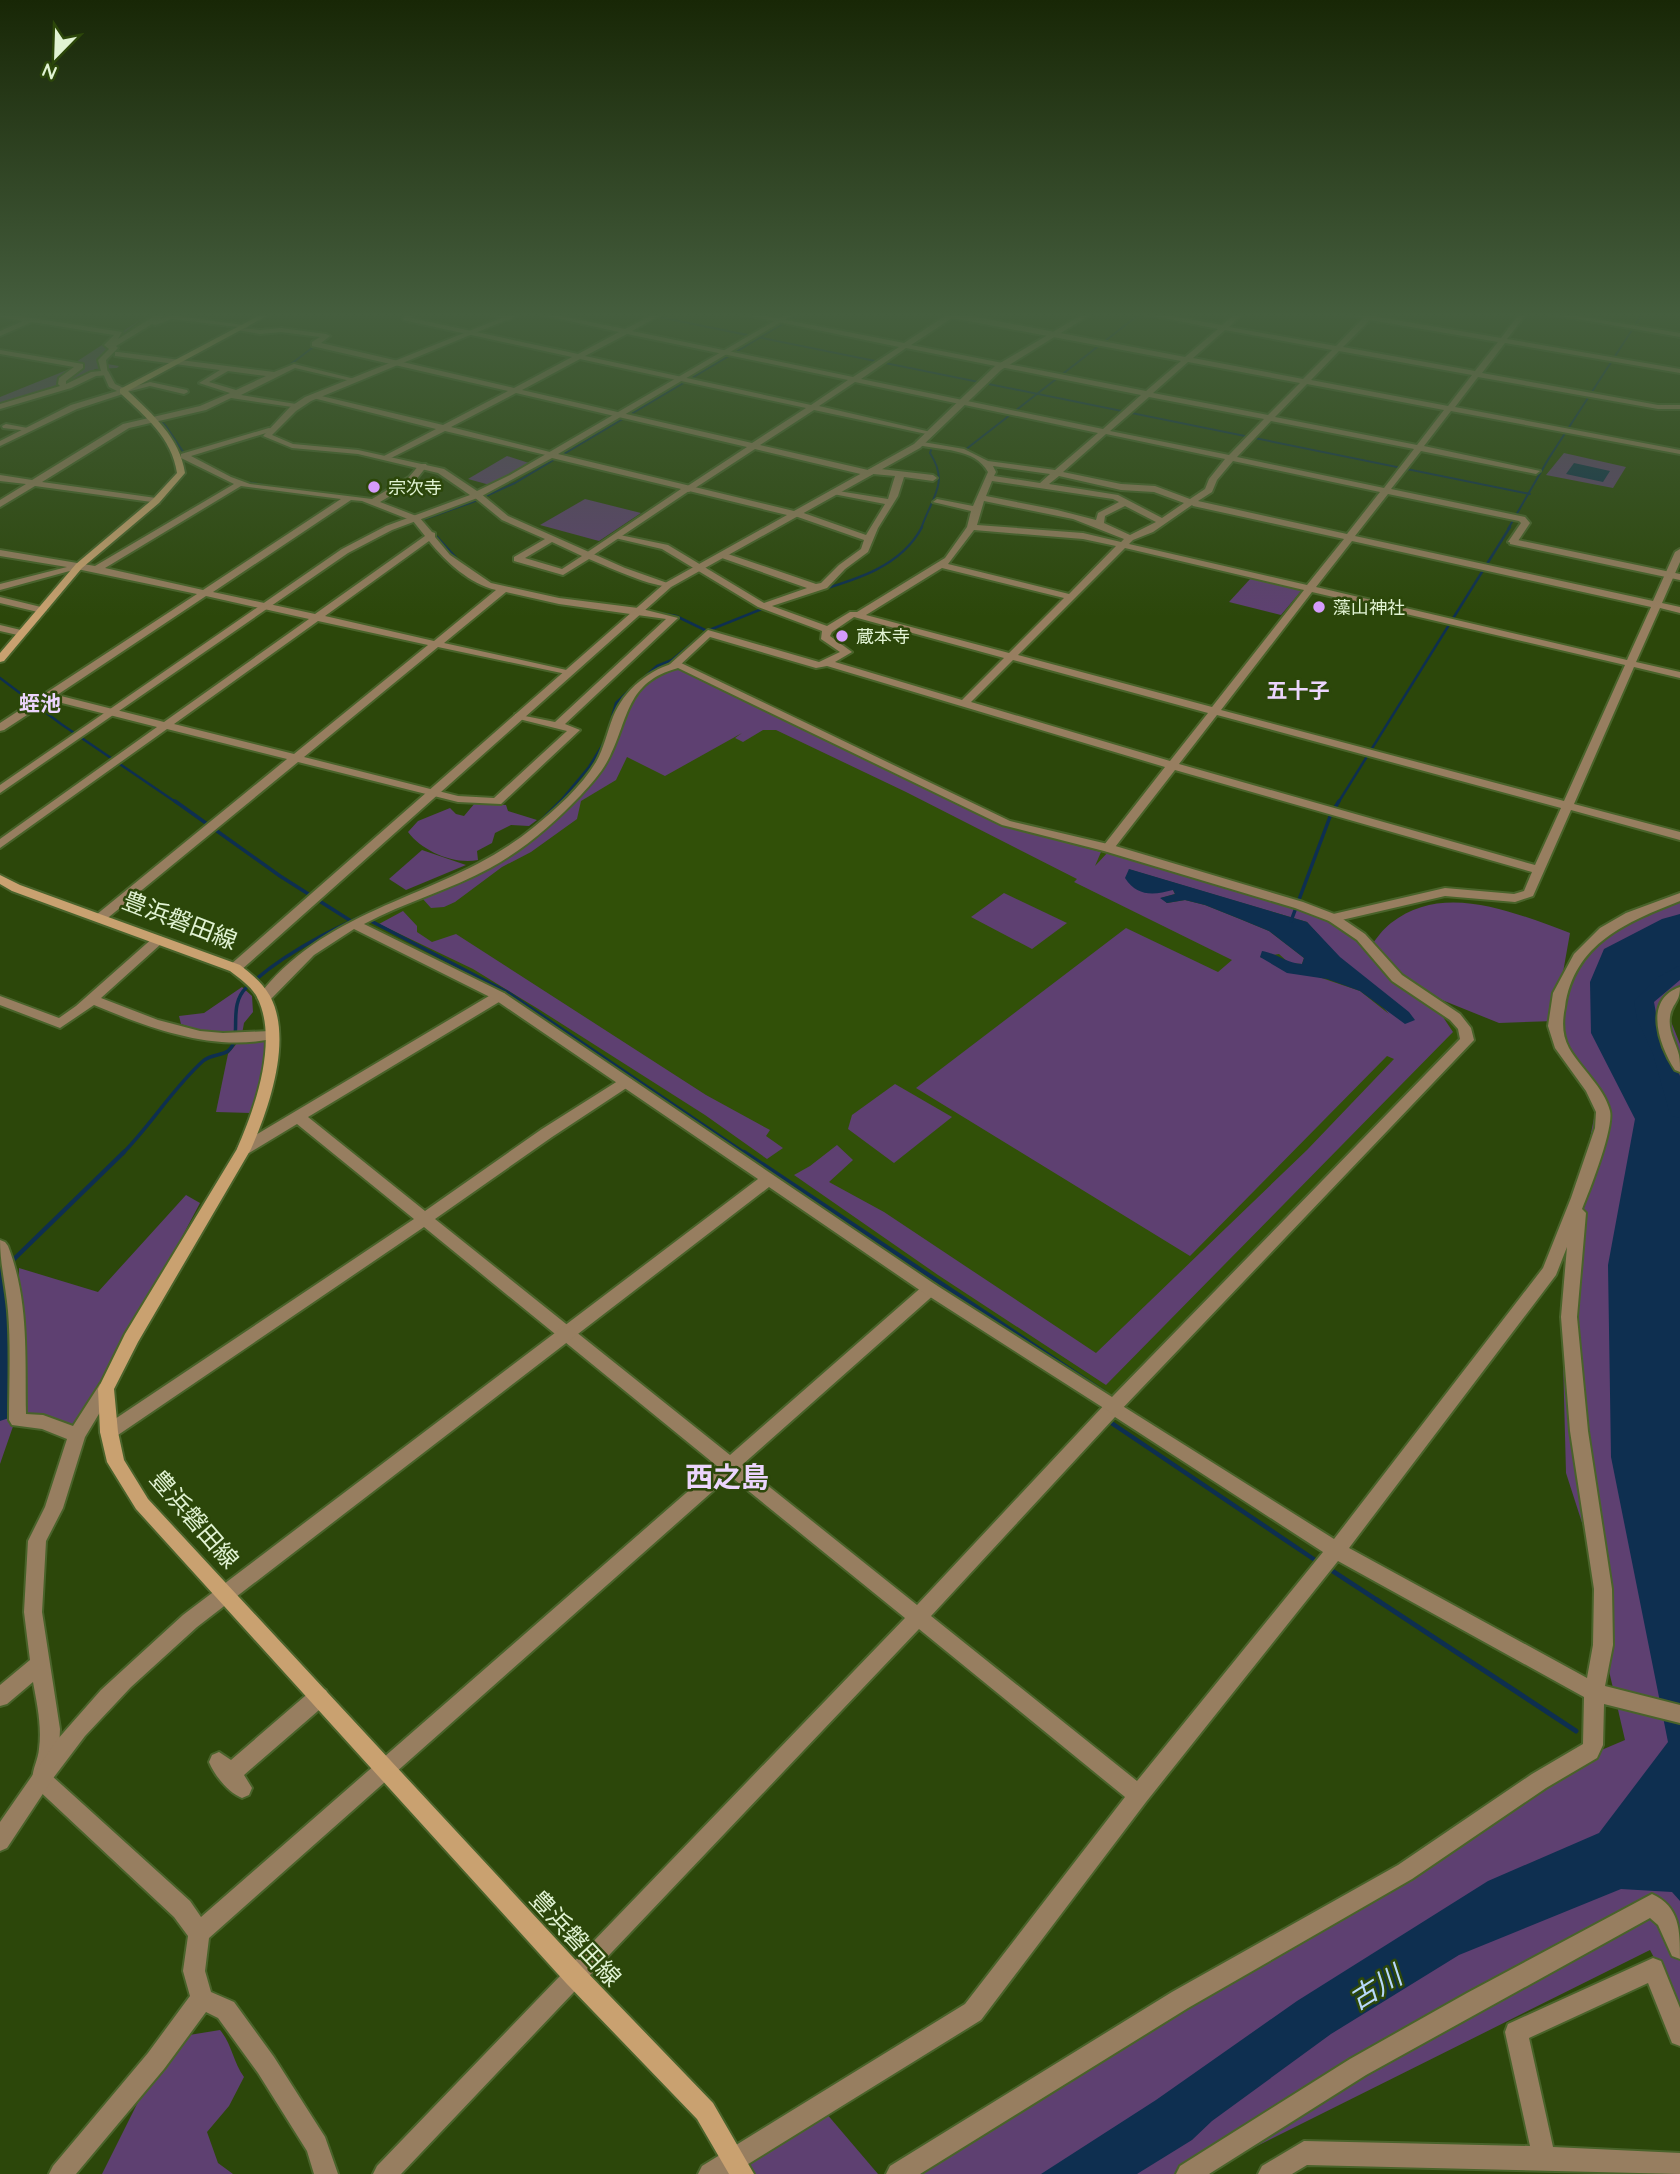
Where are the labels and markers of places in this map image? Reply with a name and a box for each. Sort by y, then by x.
place label: 宗次寺 [388,476,442,499]
marker: 宗次寺 [366,479,382,495]
place label: 藻山神社 [1333,596,1405,619]
marker: 藻山神社 [1311,599,1327,615]
place label: 蔵本寺 [856,625,910,648]
marker: 蔵本寺 [834,628,850,644]

